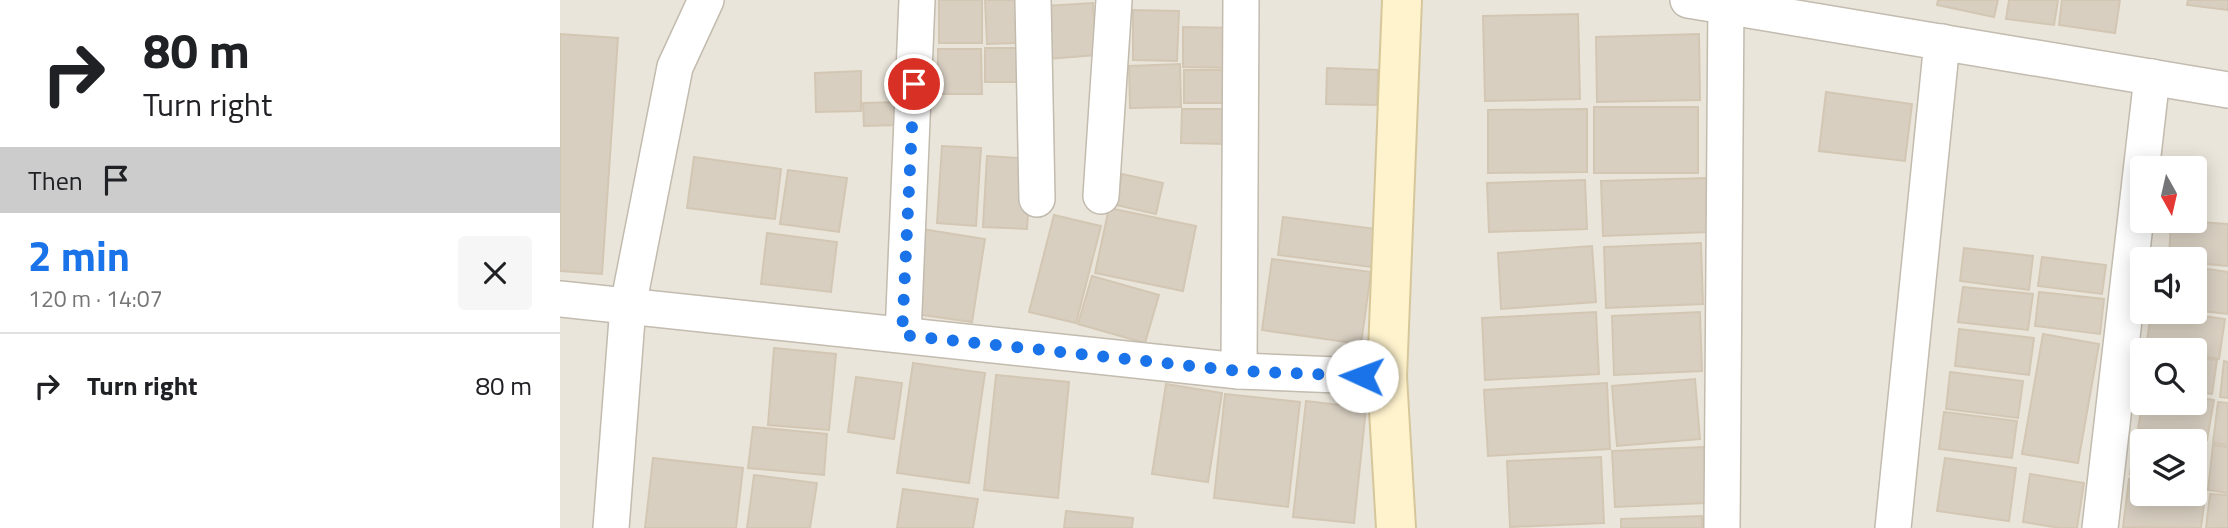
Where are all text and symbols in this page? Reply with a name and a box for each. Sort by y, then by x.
text: 80 m [143,12,250,87]
icon: right [28,28,119,119]
pin [884,54,944,114]
icon: arrive [895,65,933,103]
text: Turn right [143,80,272,128]
north arrow [2130,156,2207,233]
map controls [2130,156,2207,506]
text: Then [28,161,83,200]
icon: arrive [97,161,135,199]
text: 2 min [28,223,130,287]
button: close [458,236,532,310]
button: sound [2130,247,2207,324]
text: 120 m · 14:07 [28,281,163,316]
button: search [2130,338,2207,415]
position arrow [1325,339,1399,413]
text: Turn right [87,366,198,405]
text: 80 m [475,366,532,405]
icon: right [28,367,66,405]
button: layers [2130,429,2207,506]

